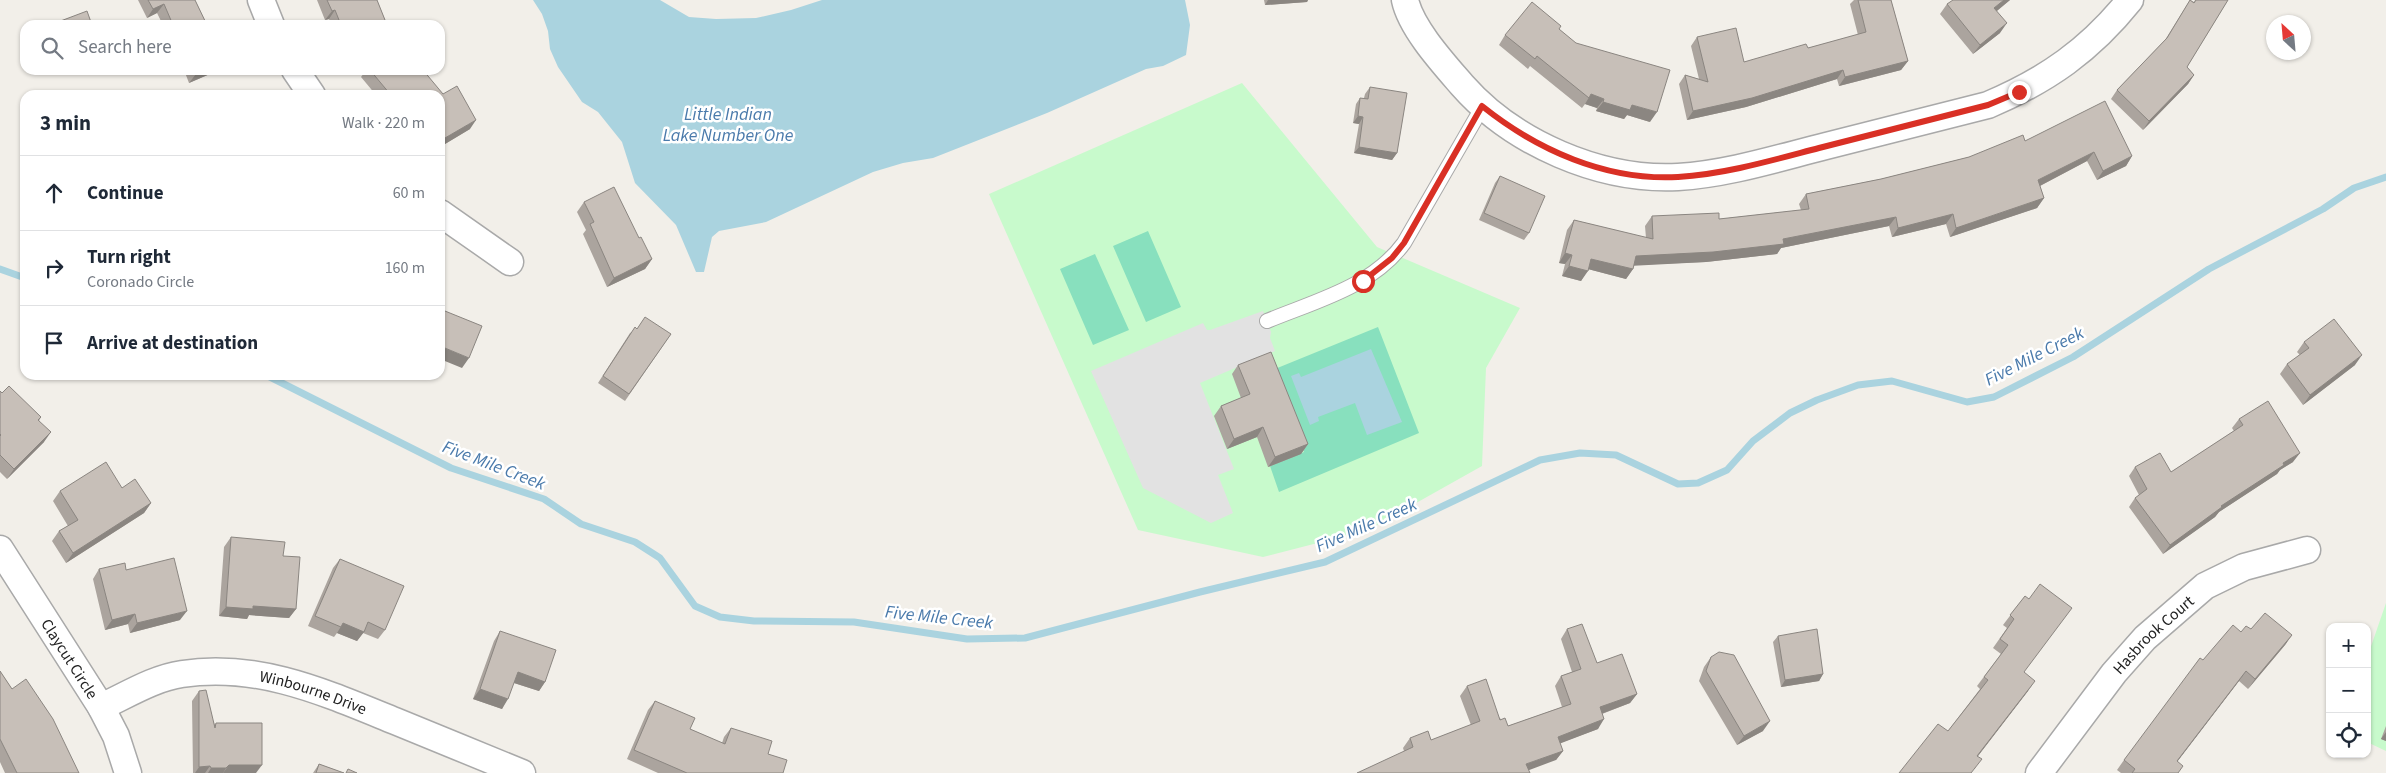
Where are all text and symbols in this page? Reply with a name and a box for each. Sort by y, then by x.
north arrow [2266,15,2311,60]
search box [20,20,445,75]
icon: search [38,34,66,62]
text: Search here [78,34,172,61]
route end [2008,81,2031,104]
water label: Little Indian Lake Number One [663,102,794,148]
text: 3 min [40,108,91,138]
text: Walk · 220 m [342,112,425,134]
icon: ahead [40,179,68,207]
text: Continue [87,180,164,207]
text: 60 m [393,182,425,204]
text: Turn right [87,244,171,271]
icon: right [40,254,68,282]
text: 160 m [385,257,425,279]
route start [1352,270,1375,293]
text: Coronado Circle [87,271,194,293]
water label: Five Mile Creek [1980,321,2089,392]
icon: arrive [40,329,68,357]
text: Arrive at destination [87,330,258,357]
water label: Five Mile Creek [439,434,549,497]
water label: Five Mile Creek [1312,492,1421,559]
street label: Hasbrook Court [2108,590,2199,679]
water label: Five Mile Creek [884,599,995,636]
street label: Claycut Circle [35,615,103,703]
map controls [2326,623,2371,758]
button: + [2326,623,2371,668]
street label: Winbourne Drive [258,665,370,720]
button: − [2326,668,2371,713]
button: locate [2326,713,2371,758]

